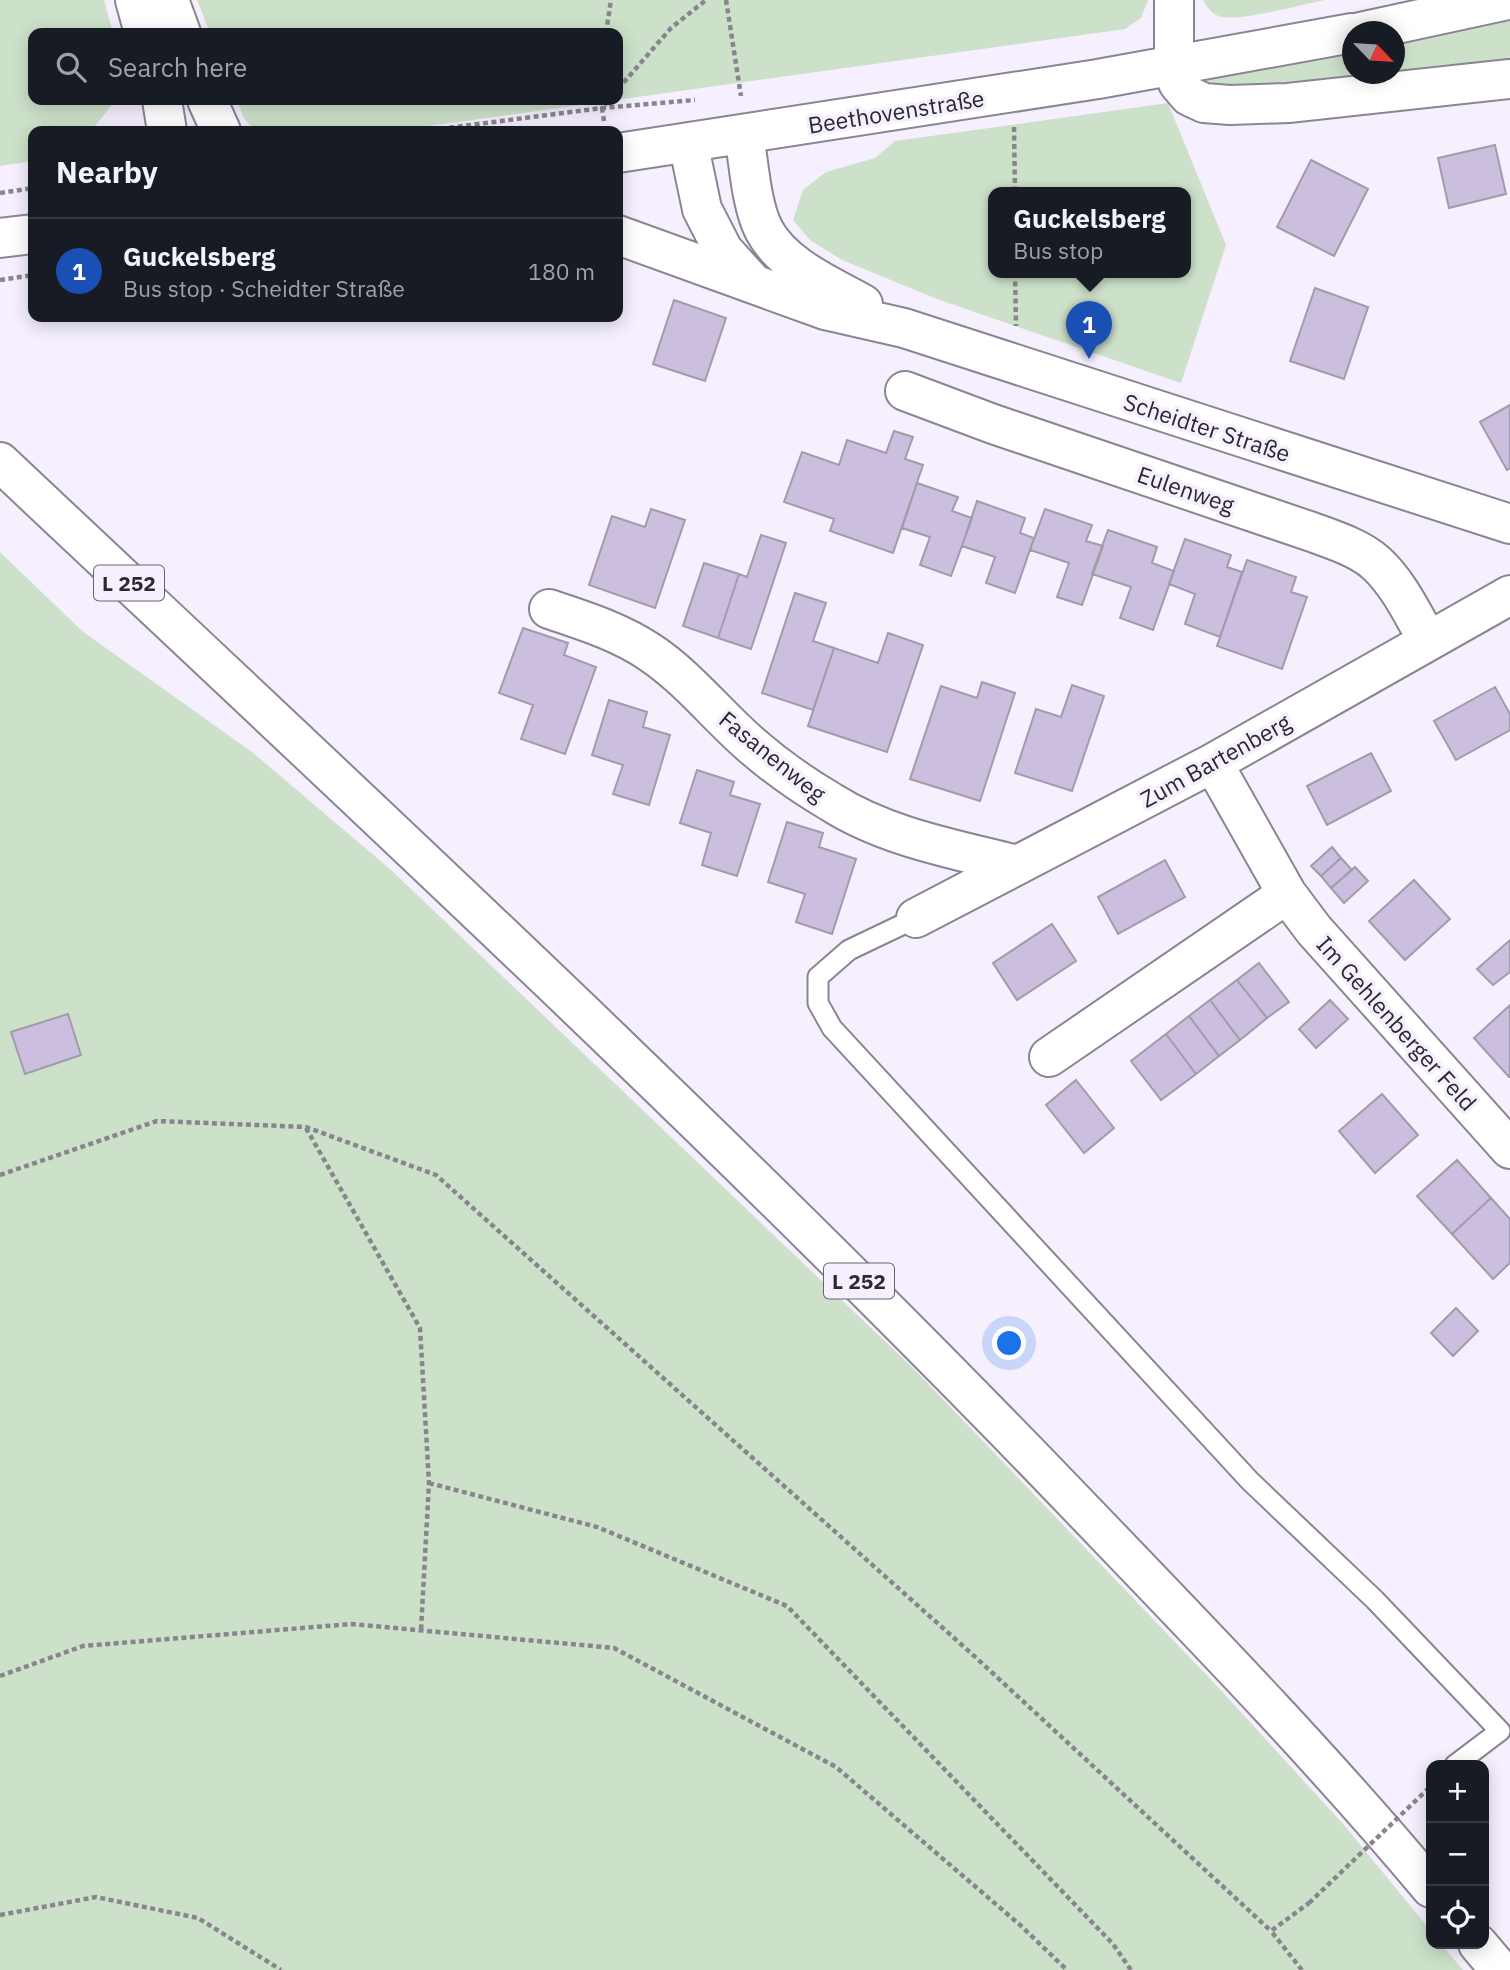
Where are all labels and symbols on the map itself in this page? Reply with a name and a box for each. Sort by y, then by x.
north arrow [1342,21,1405,84]
street label: Beethovenstraße [806,82,986,140]
pin: 1 [1066,301,1112,359]
street label: Scheidter Straße [1120,386,1294,468]
street label: Eulenweg [1134,458,1238,520]
road number: L 252 [94,566,164,600]
street label: Fasanenweg [714,704,832,808]
street label: Zum Bartenberg [1135,706,1295,814]
street label: Im Gehlenberger Feld [1311,929,1483,1117]
road number: L 252 [824,1264,894,1298]
your location [992,1326,1026,1360]

